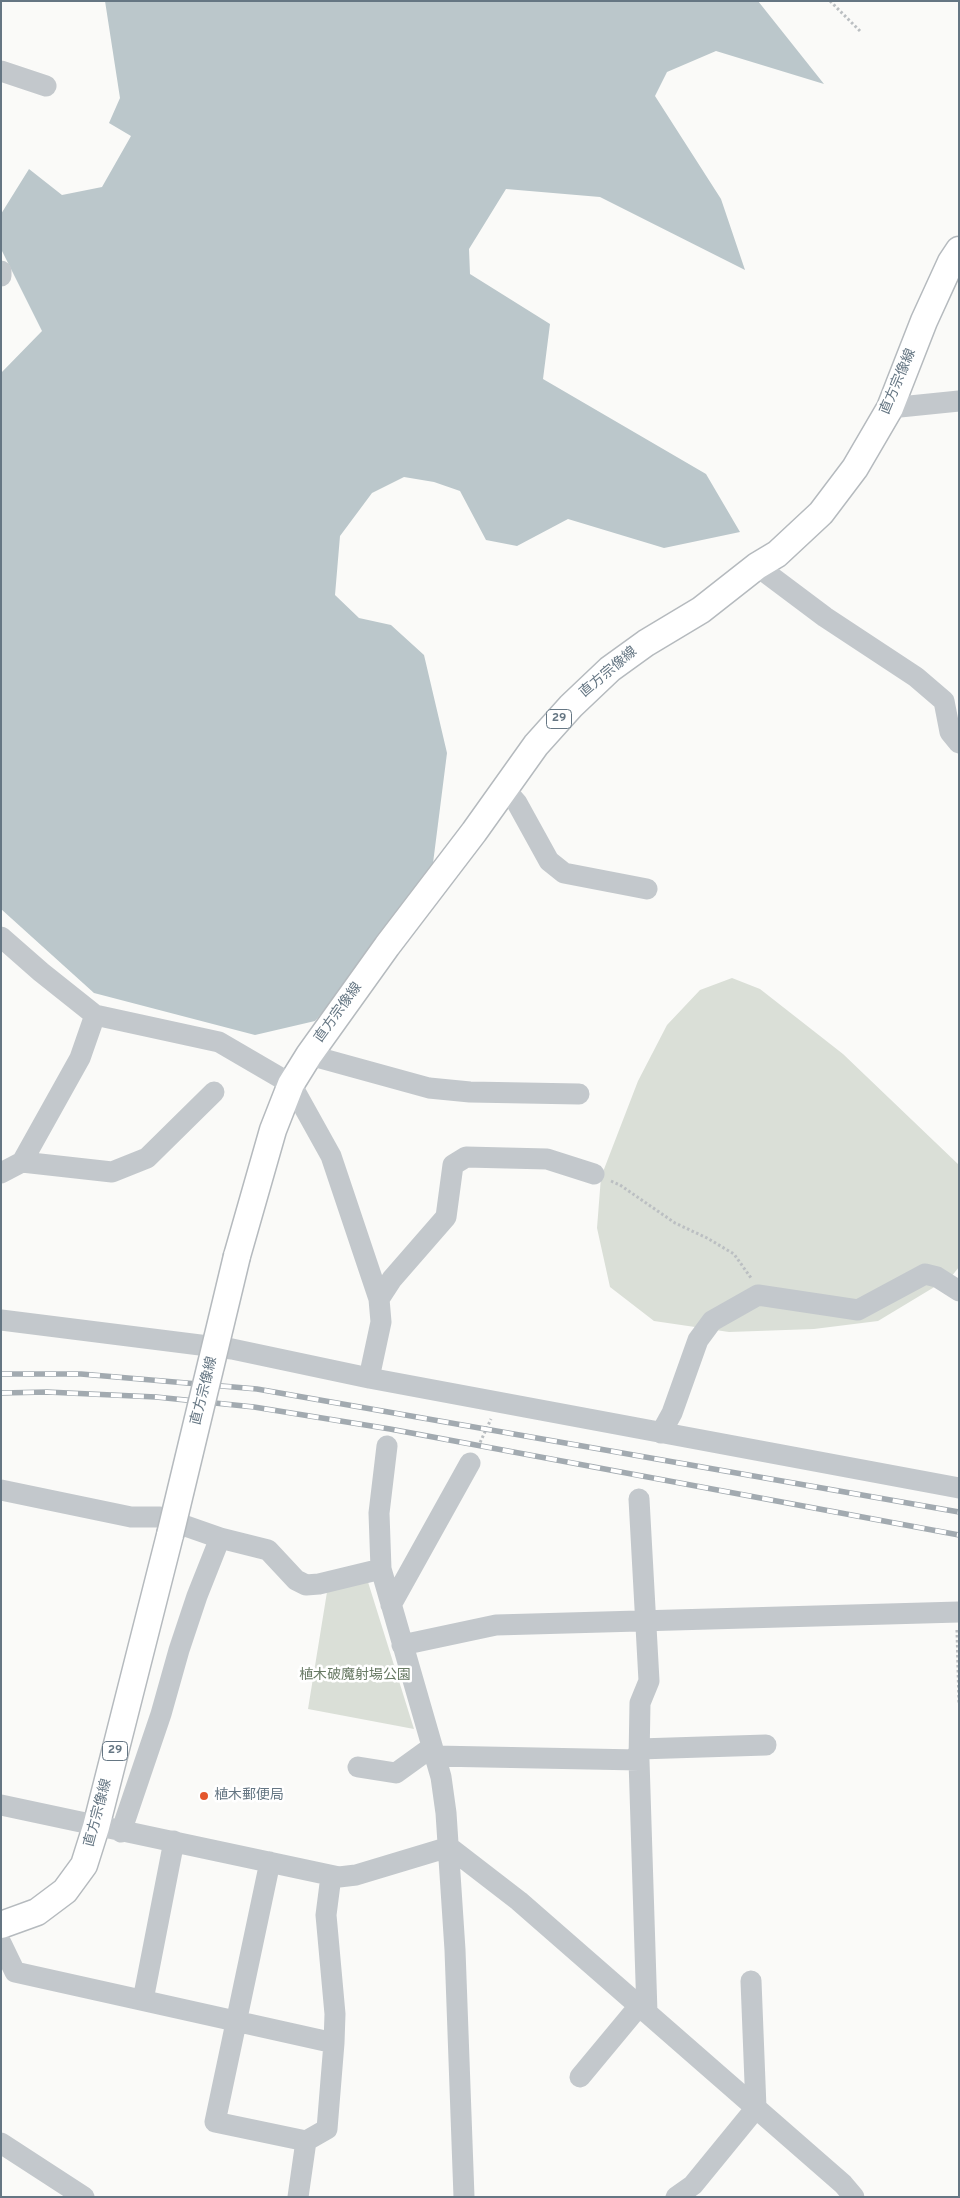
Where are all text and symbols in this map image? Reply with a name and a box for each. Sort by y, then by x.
street label: 直方宗像線 [878,347,920,417]
street label: 直方宗像線 [577,644,641,702]
road number: 29 [546,710,572,729]
street label: 直方宗像線 [312,980,366,1046]
street label: 直方宗像線 [188,1355,222,1427]
park label: 植木破魔射場公園 [299,1668,411,1684]
road number: 29 [102,1742,128,1760]
street label: 直方宗像線 [82,1777,116,1849]
place label: 植木郵便局 [214,1788,284,1804]
marker: 植木郵便局 [198,1790,210,1802]

